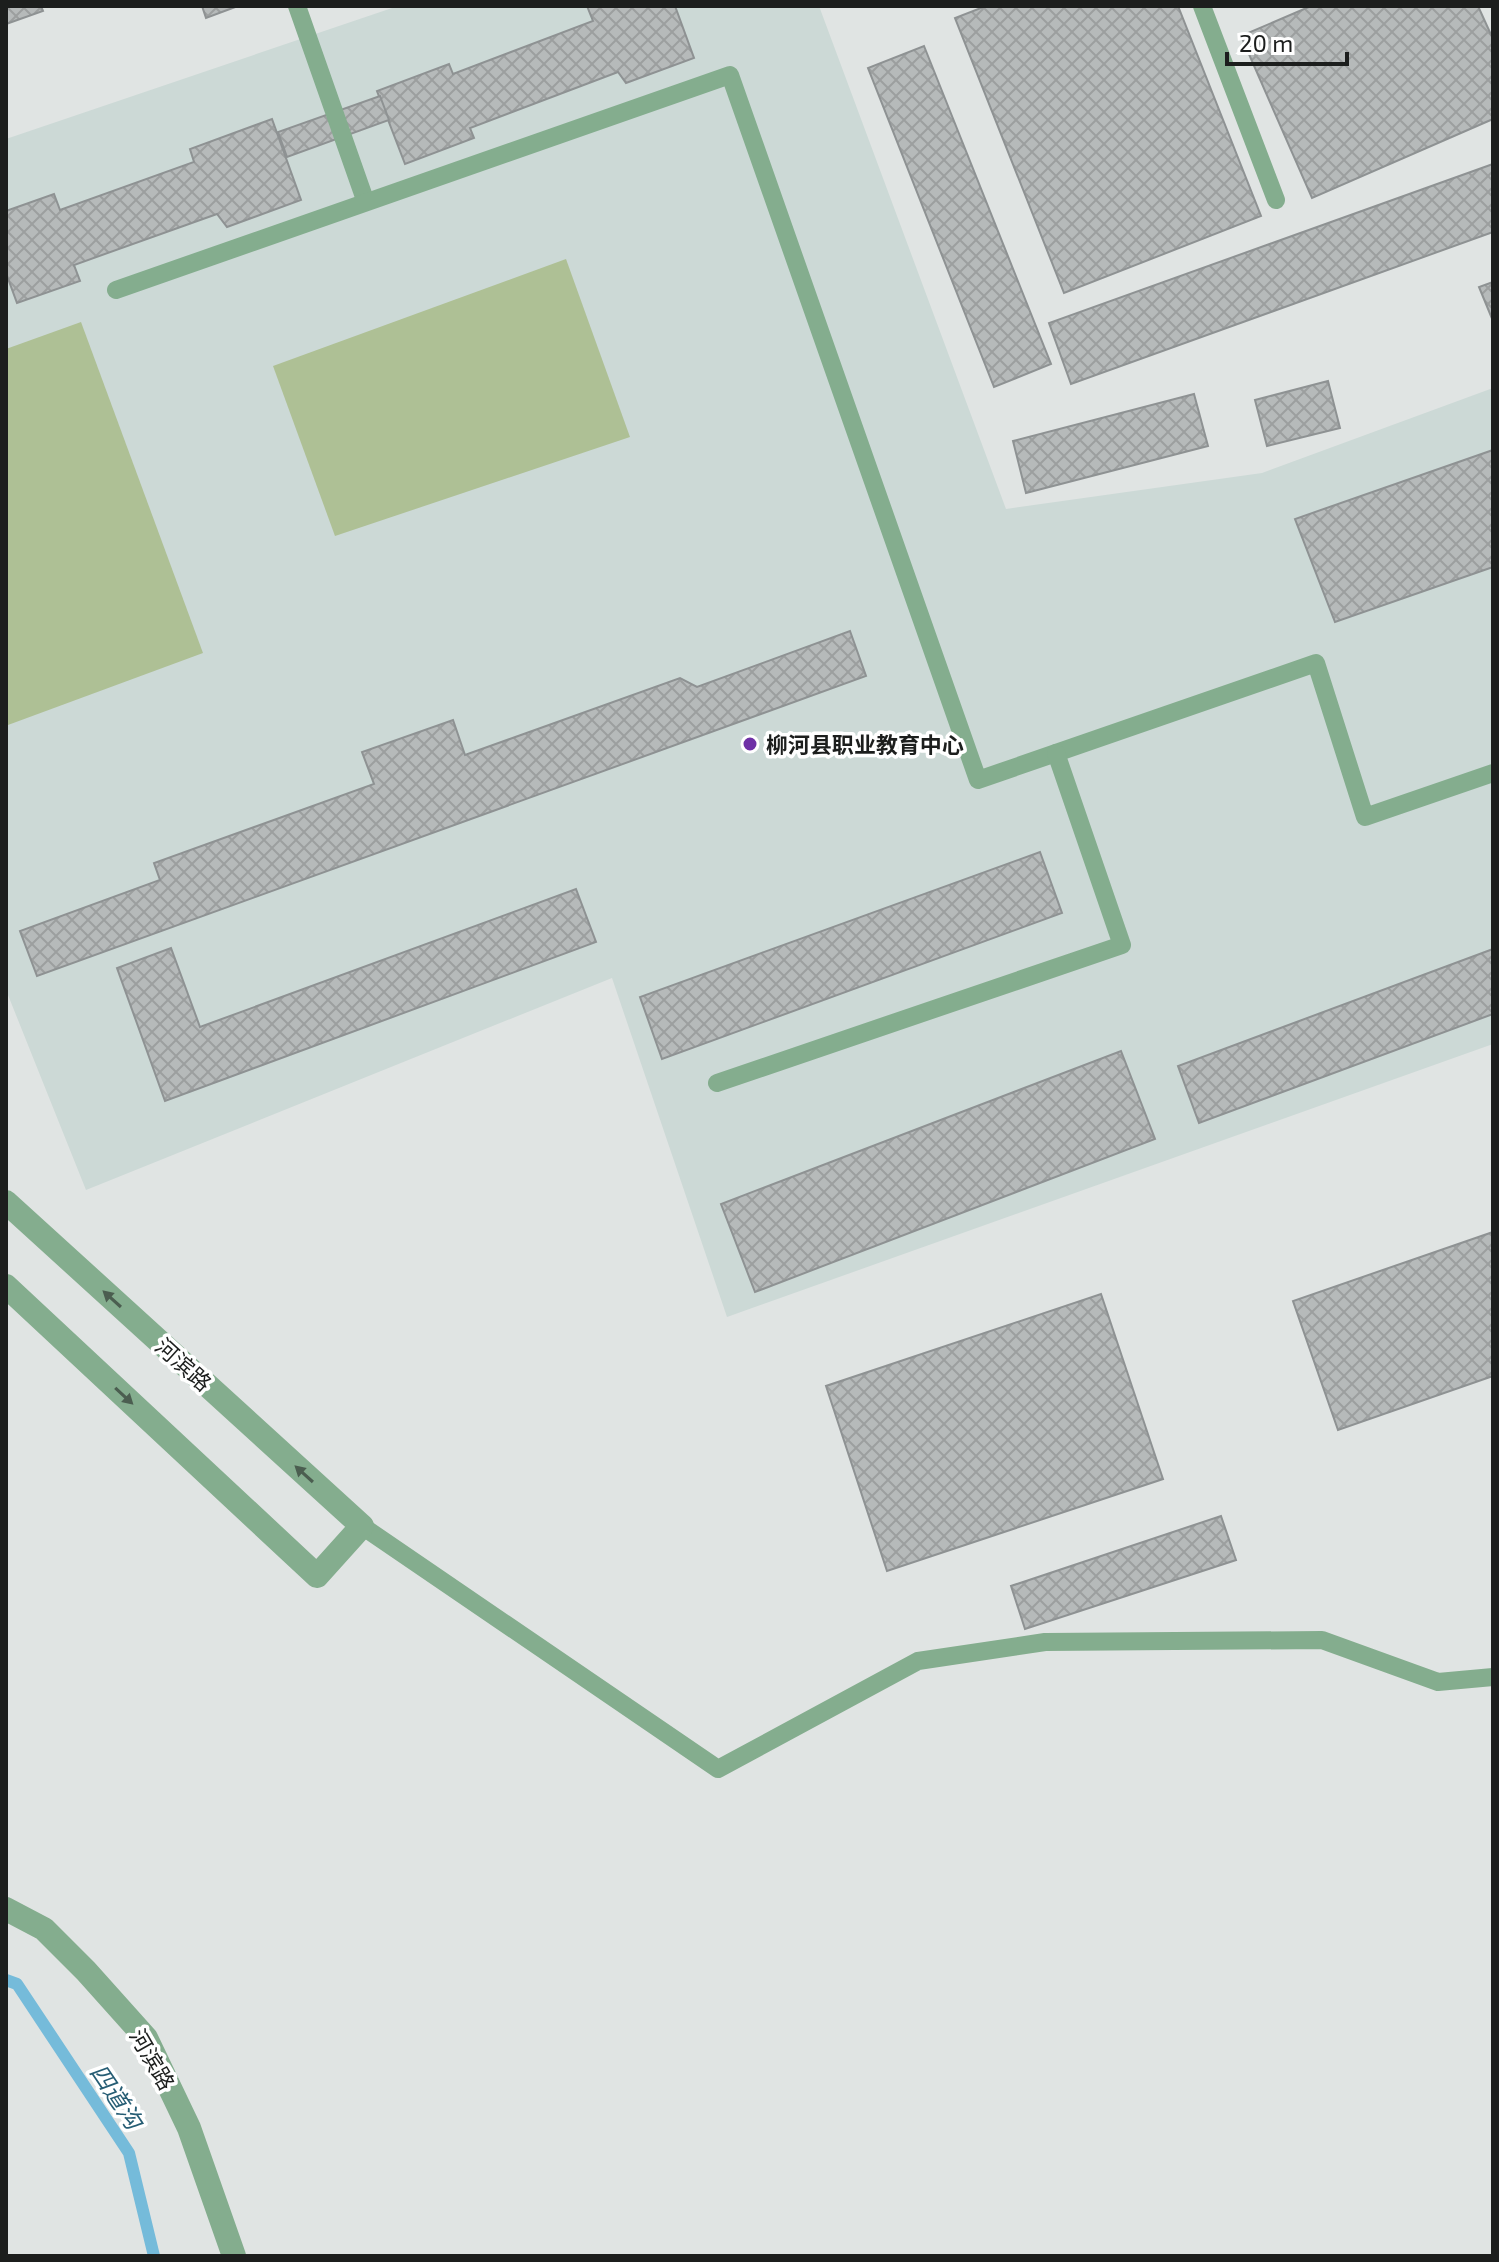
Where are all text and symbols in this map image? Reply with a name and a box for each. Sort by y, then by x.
scale bar [1227,16,1347,66]
text: 20 m [1239,28,1293,57]
place label: 柳河县职业教育中心 [766,731,964,757]
marker: 柳河县职业教育中心 [741,735,759,753]
one-way arrow [103,1290,122,1308]
street label: 河滨路 [151,1332,217,1396]
one-way arrow [115,1387,134,1405]
one-way arrow [295,1465,314,1483]
street label: 河滨路 [125,2024,181,2094]
water label: 四道沟 [85,2058,151,2136]

